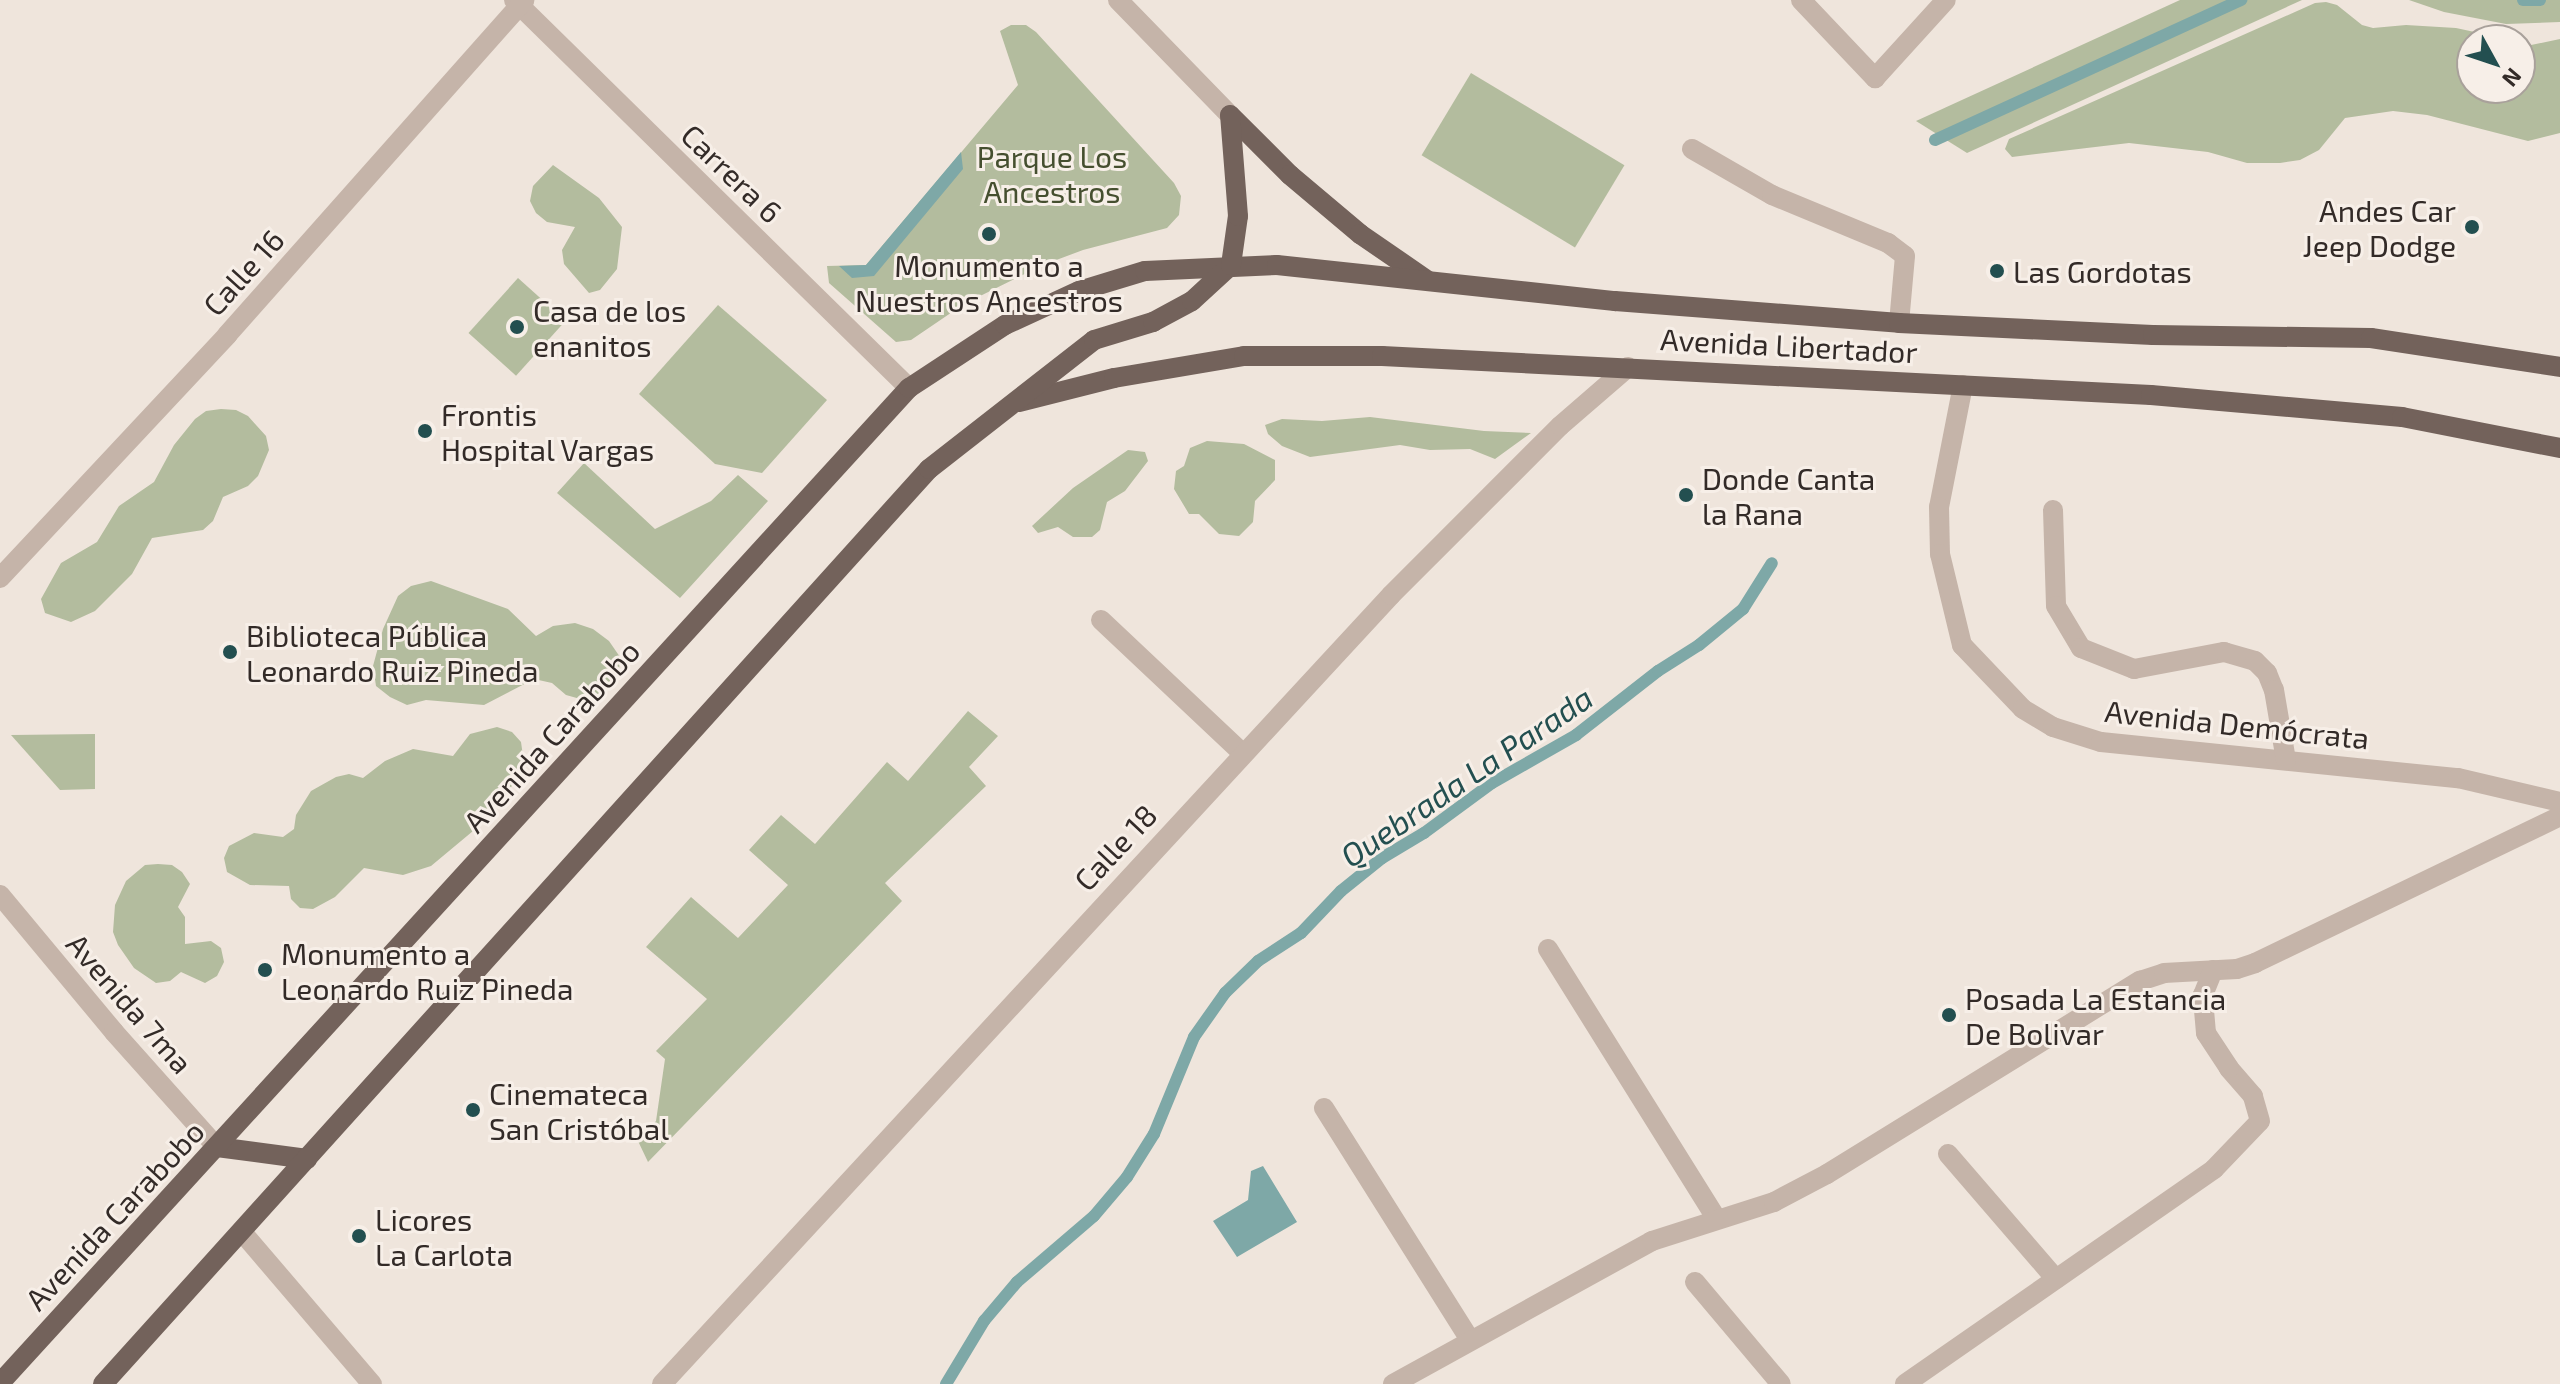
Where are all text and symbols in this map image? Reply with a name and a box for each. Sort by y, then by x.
north arrow [2456,24,2536,104]
text: N [2498,64,2528,93]
street label: Carrera 6 [674,116,790,230]
park label: Parque Los Ancestros [977,138,1127,208]
place label: Andes Car Jeep Dodge [2303,192,2456,262]
marker: Andes Car Jeep Dodge [2463,218,2481,236]
street label: Calle 16 [195,222,291,322]
marker: Monumento a Nuestros Ancestros [980,225,998,243]
place label: Monumento a Nuestros Ancestros [855,247,1123,318]
place label: Las Gordotas [2013,253,2192,289]
marker: Las Gordotas [1988,262,2006,280]
place label: Casa de los enanitos [533,292,686,362]
marker: Casa de los enanitos [508,318,526,336]
street label: Avenida Libertador [1660,320,1918,370]
place label: Frontis Hospital Vargas [441,396,656,466]
marker: Frontis Hospital Vargas [416,422,434,440]
place label: Donde Canta la Rana [1702,460,1875,530]
marker: Donde Canta la Rana [1677,486,1695,504]
place label: Biblioteca Pública Leonardo Ruiz Pineda [246,617,538,688]
street label: Avenida Carabobo [456,633,646,839]
marker: Biblioteca Pública Leonardo Ruiz Pineda [221,643,239,661]
water label: Quebrada La Parada [1333,677,1599,875]
street label: Avenida Demócrata [2103,692,2371,756]
street label: Calle 18 [1066,797,1164,897]
street label: Avenida 7ma [60,926,200,1080]
place label: Monumento a Leonardo Ruiz Pineda [281,935,573,1006]
marker: Monumento a Leonardo Ruiz Pineda [256,961,274,979]
place label: Posada La Estancia De Bolivar [1965,980,2226,1050]
marker: Posada La Estancia De Bolivar [1940,1006,1958,1024]
place label: Cinemateca San Cristóbal [489,1075,669,1146]
marker: Cinemateca San Cristóbal [464,1101,482,1119]
street label: Avenida Carabobo [17,1113,211,1317]
place label: Licores La Carlota [375,1201,513,1272]
marker: Licores La Carlota [350,1227,368,1245]

